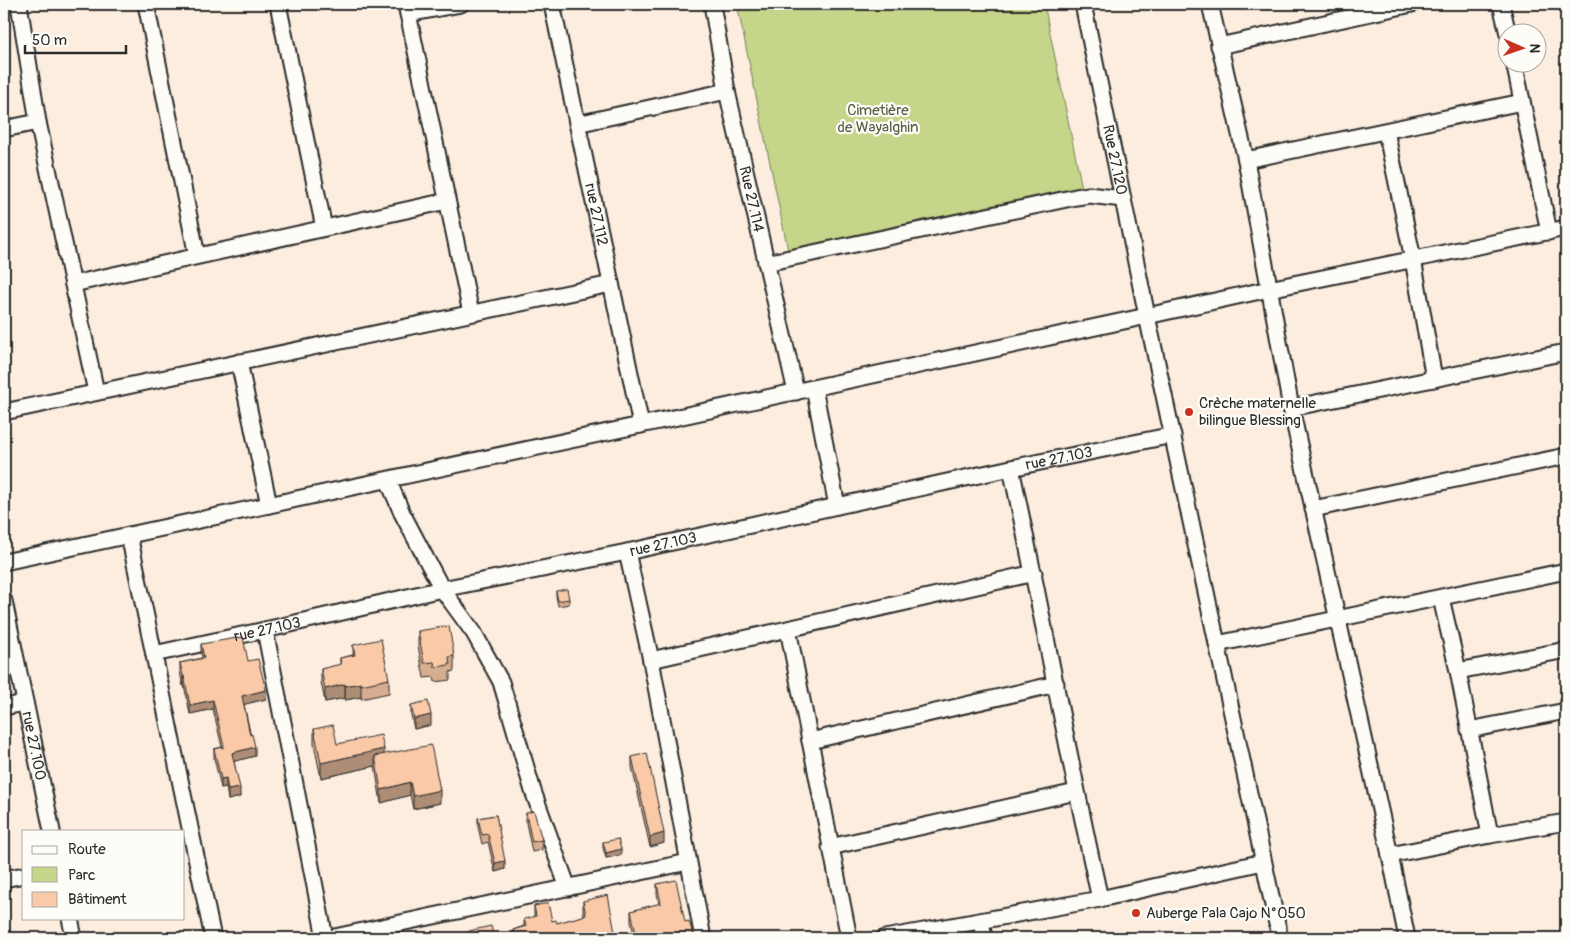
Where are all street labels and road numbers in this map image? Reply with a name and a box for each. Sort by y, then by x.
street label: Rue 27.120 [1098,123,1131,197]
street label: Rue 27.114 [735,164,768,234]
street label: rue 27.112 [580,182,612,247]
street label: rue 27.103 [1024,443,1094,475]
street label: rue 27.103 [628,528,698,561]
street label: rue 27.103 [232,613,303,646]
street label: rue 27.100 [17,710,50,782]

